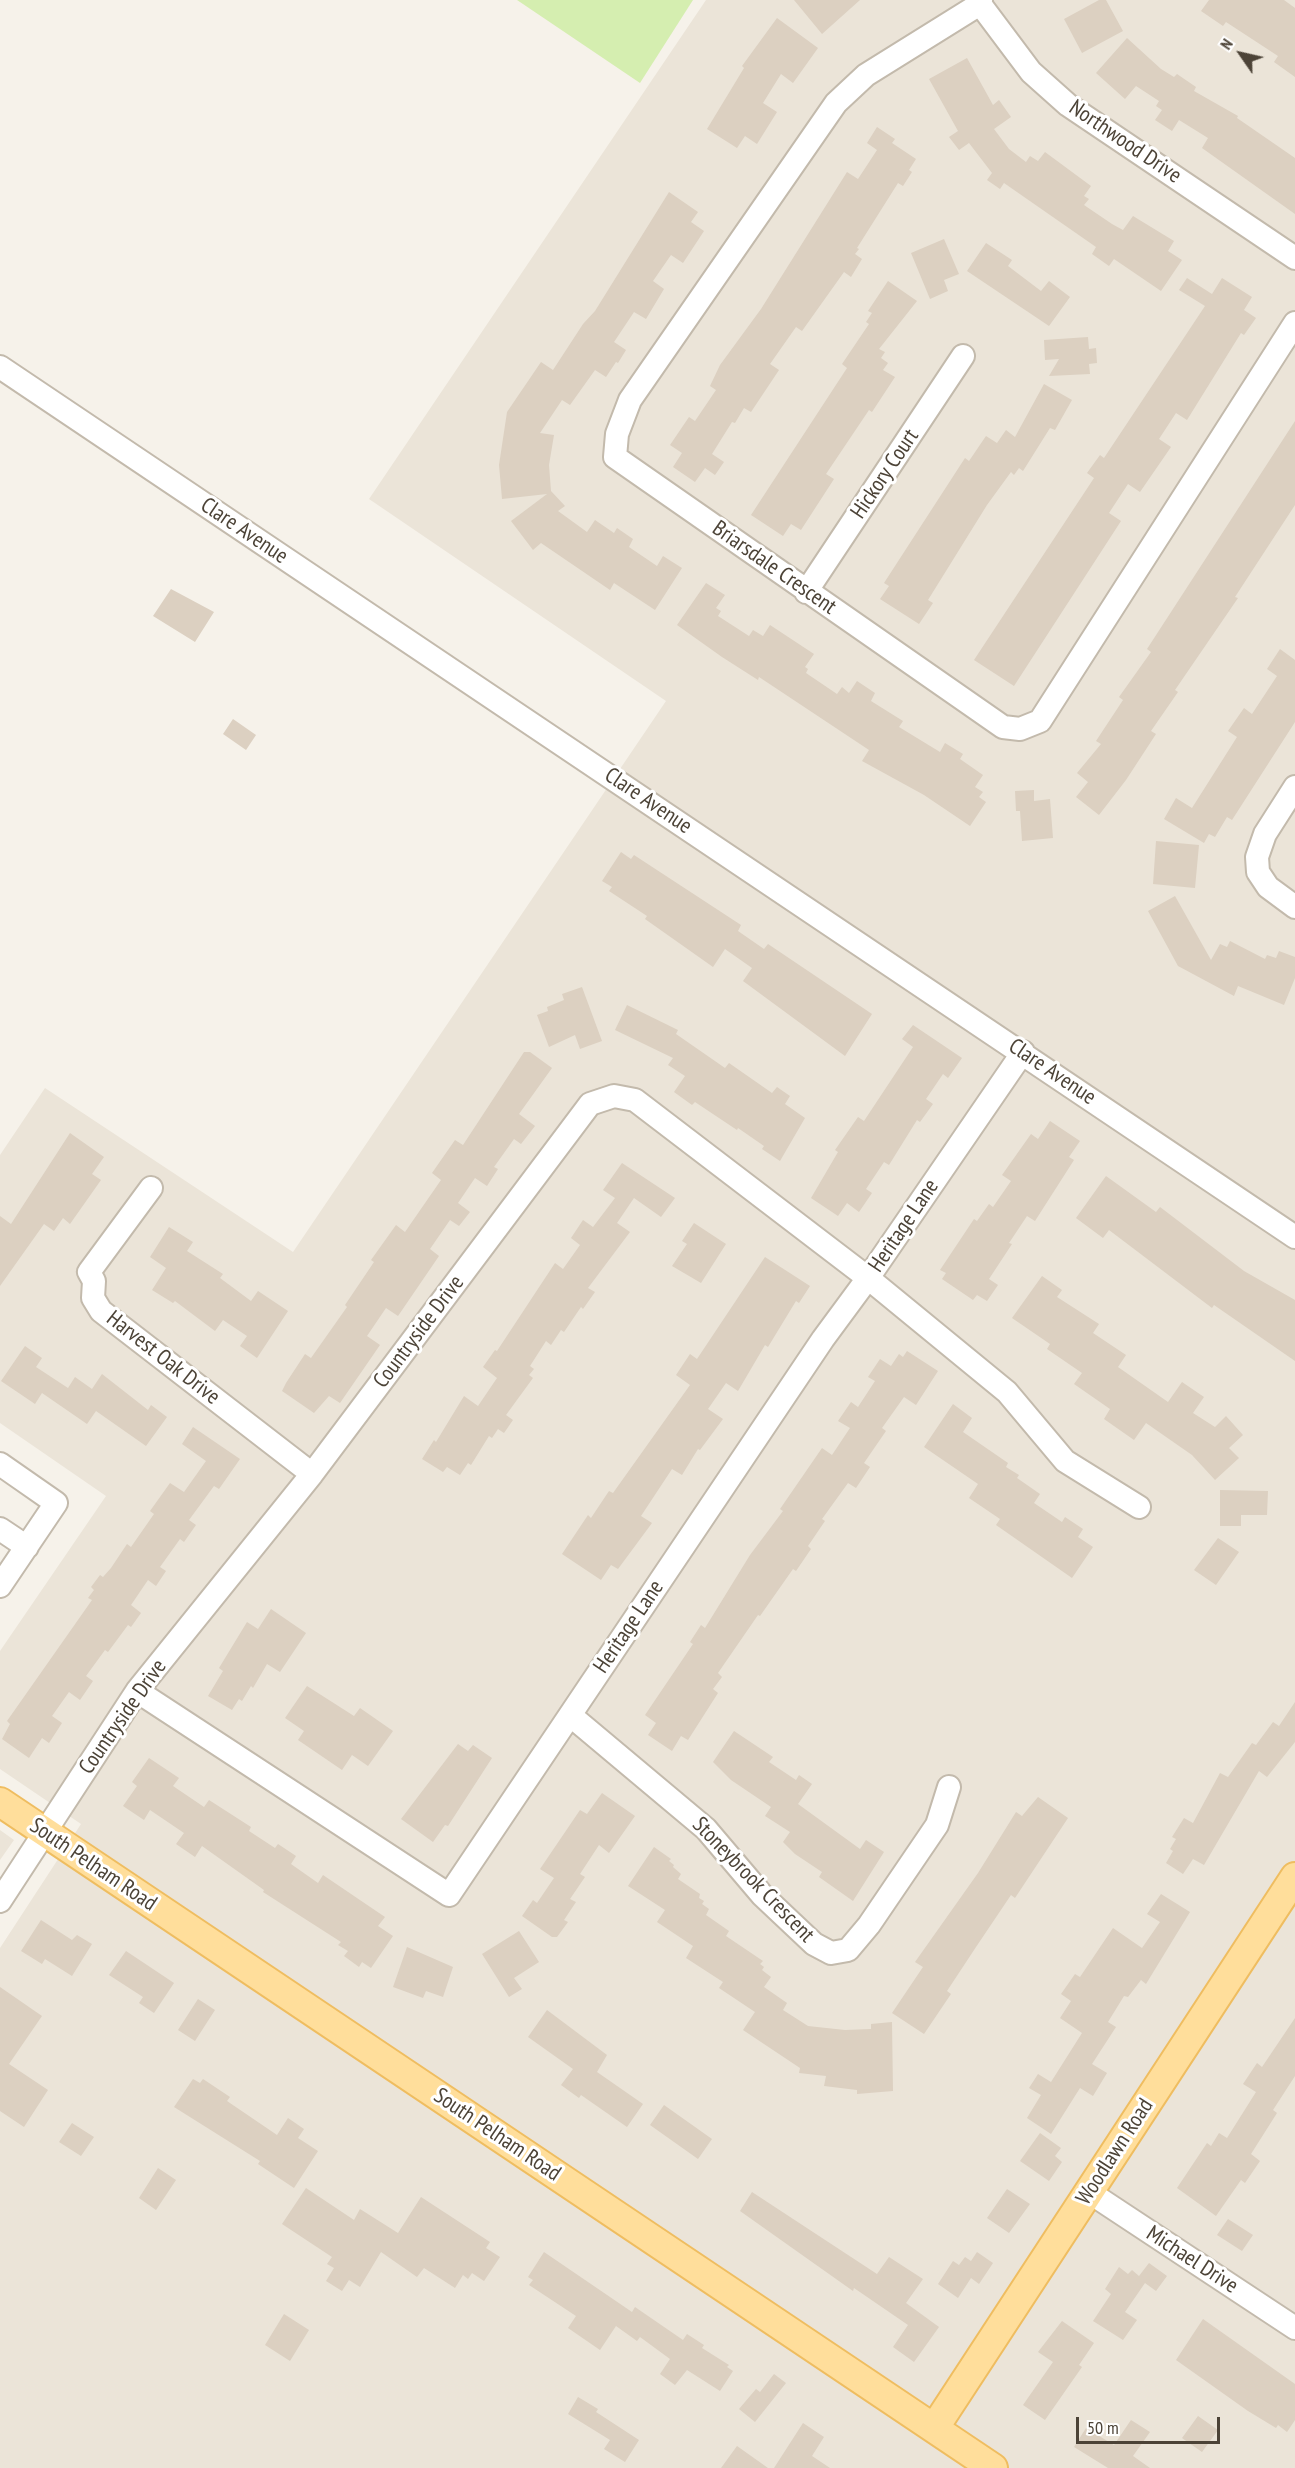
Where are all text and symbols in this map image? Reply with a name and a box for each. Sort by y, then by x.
north arrow [1211,24,1271,84]
text: N [1215,35,1237,53]
street label: Northwood Drive [1064,95,1186,189]
street label: Hickory Court [845,424,925,524]
street label: Clare Avenue [195,492,293,570]
street label: Briarsdale Crescent [707,516,841,620]
street label: Clare Avenue [599,762,697,840]
street label: Clare Avenue [1003,1033,1101,1111]
street label: Heritage Lane [863,1175,945,1277]
street label: Countryside Drive [368,1271,470,1393]
street label: Harvest Oak Drive [101,1306,225,1410]
street label: Heritage Lane [588,1576,670,1678]
street label: Countryside Drive [74,1655,172,1779]
street label: Stoneybrook Crescent [687,1812,819,1948]
street label: South Pelham Road [25,1813,161,1917]
street label: South Pelham Road [429,2083,565,2187]
street label: Woodlawn Road [1071,2094,1159,2210]
street label: Michael Drive [1141,2221,1243,2299]
scale bar [1079,2405,1223,2443]
text: 50 m [1087,2416,1119,2439]

